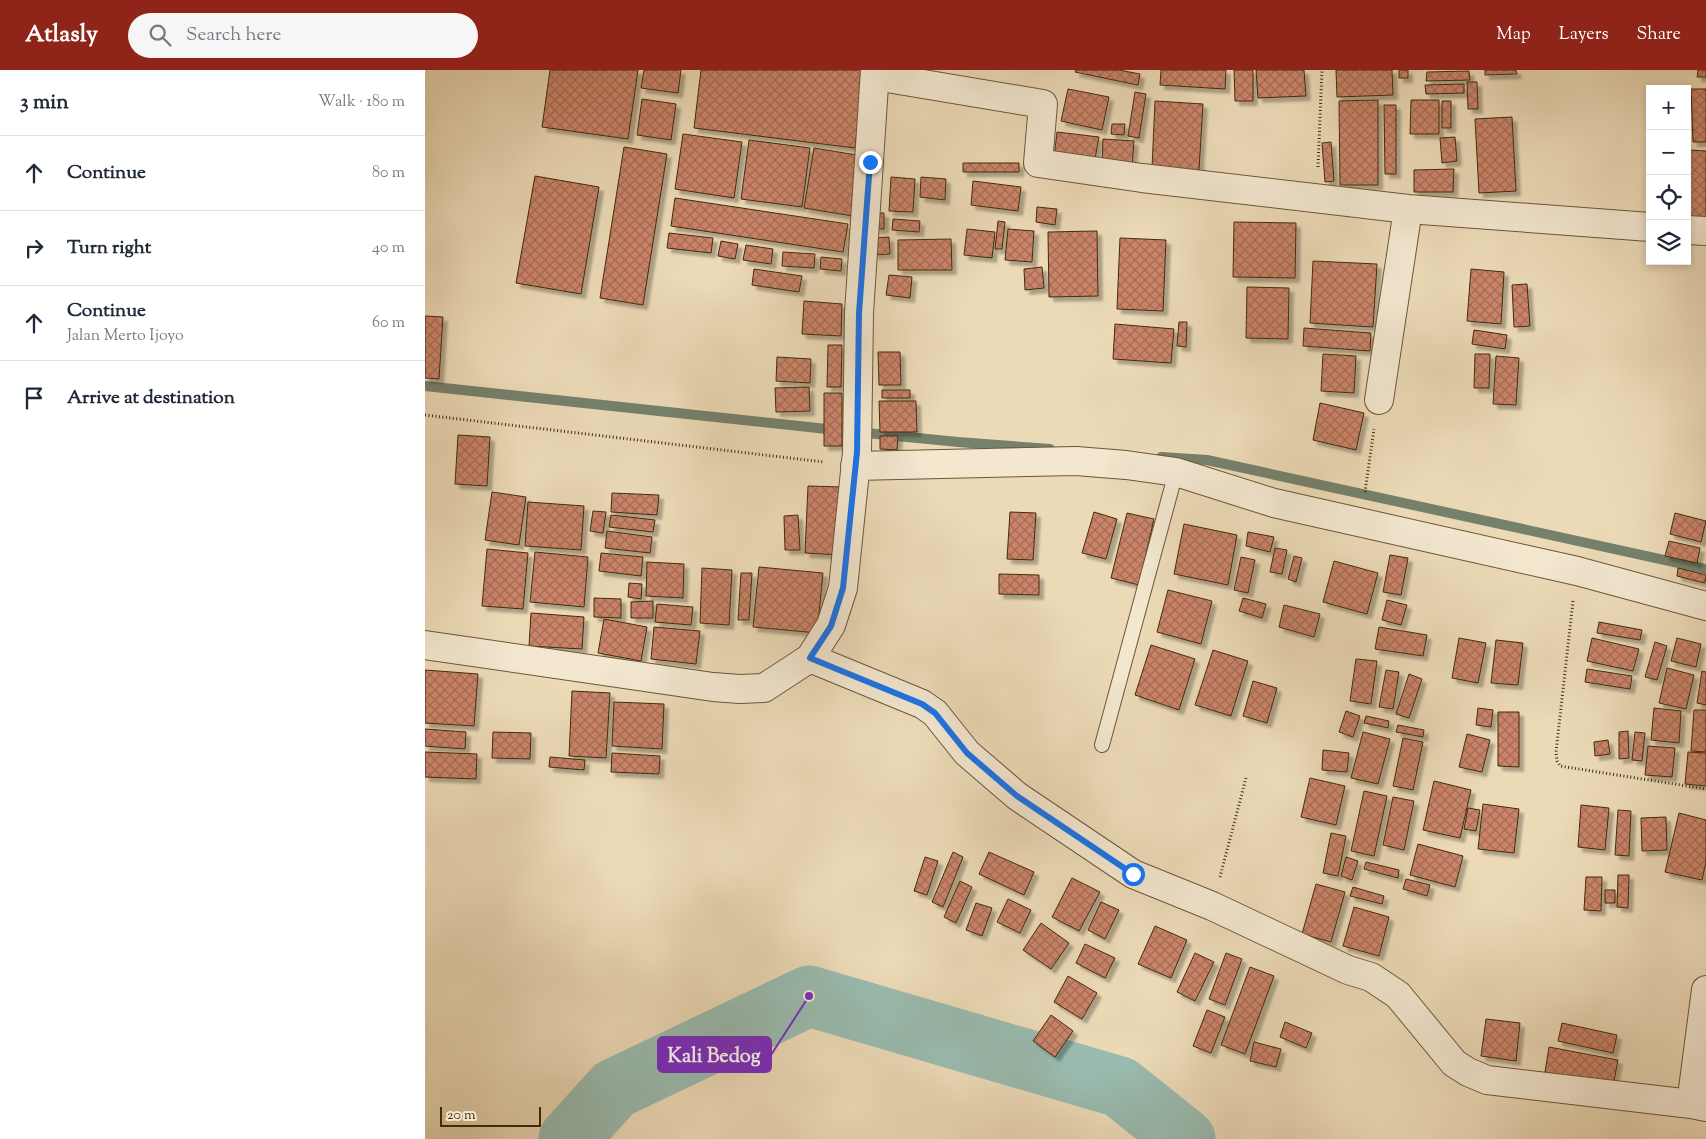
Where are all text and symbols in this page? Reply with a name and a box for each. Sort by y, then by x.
search box [128,13,478,58]
text: Atlasly [25,18,98,52]
icon: search [146,21,174,49]
text: Search here [186,22,281,49]
text: Map [1496,22,1531,48]
text: Layers [1559,22,1609,48]
text: Share [1637,22,1681,48]
map controls [1646,85,1691,265]
button: + [1646,85,1691,130]
text: 3 min [20,88,69,118]
text: Walk · 180 m [318,91,405,114]
button: − [1646,130,1691,175]
route end [859,151,882,174]
icon: ahead [20,159,48,187]
text: Continue [67,160,146,187]
text: 80 m [372,162,405,185]
button: locate [1646,175,1691,220]
button: layers [1646,220,1691,265]
icon: right [20,234,48,262]
text: Turn right [67,235,151,262]
text: 40 m [372,237,405,260]
text: Continue [67,298,146,325]
icon: ahead [20,309,48,337]
text: 60 m [372,312,405,335]
text: Jalan Merto Ijoyo [67,325,184,348]
icon: arrive [20,384,48,412]
text: Arrive at destination [67,385,235,412]
route start [1122,863,1145,886]
callout: Kali Bedog [658,1037,771,1072]
text: Kali Bedog [668,1043,761,1072]
scale bar [440,1104,541,1127]
text: 20 m [447,1106,476,1126]

